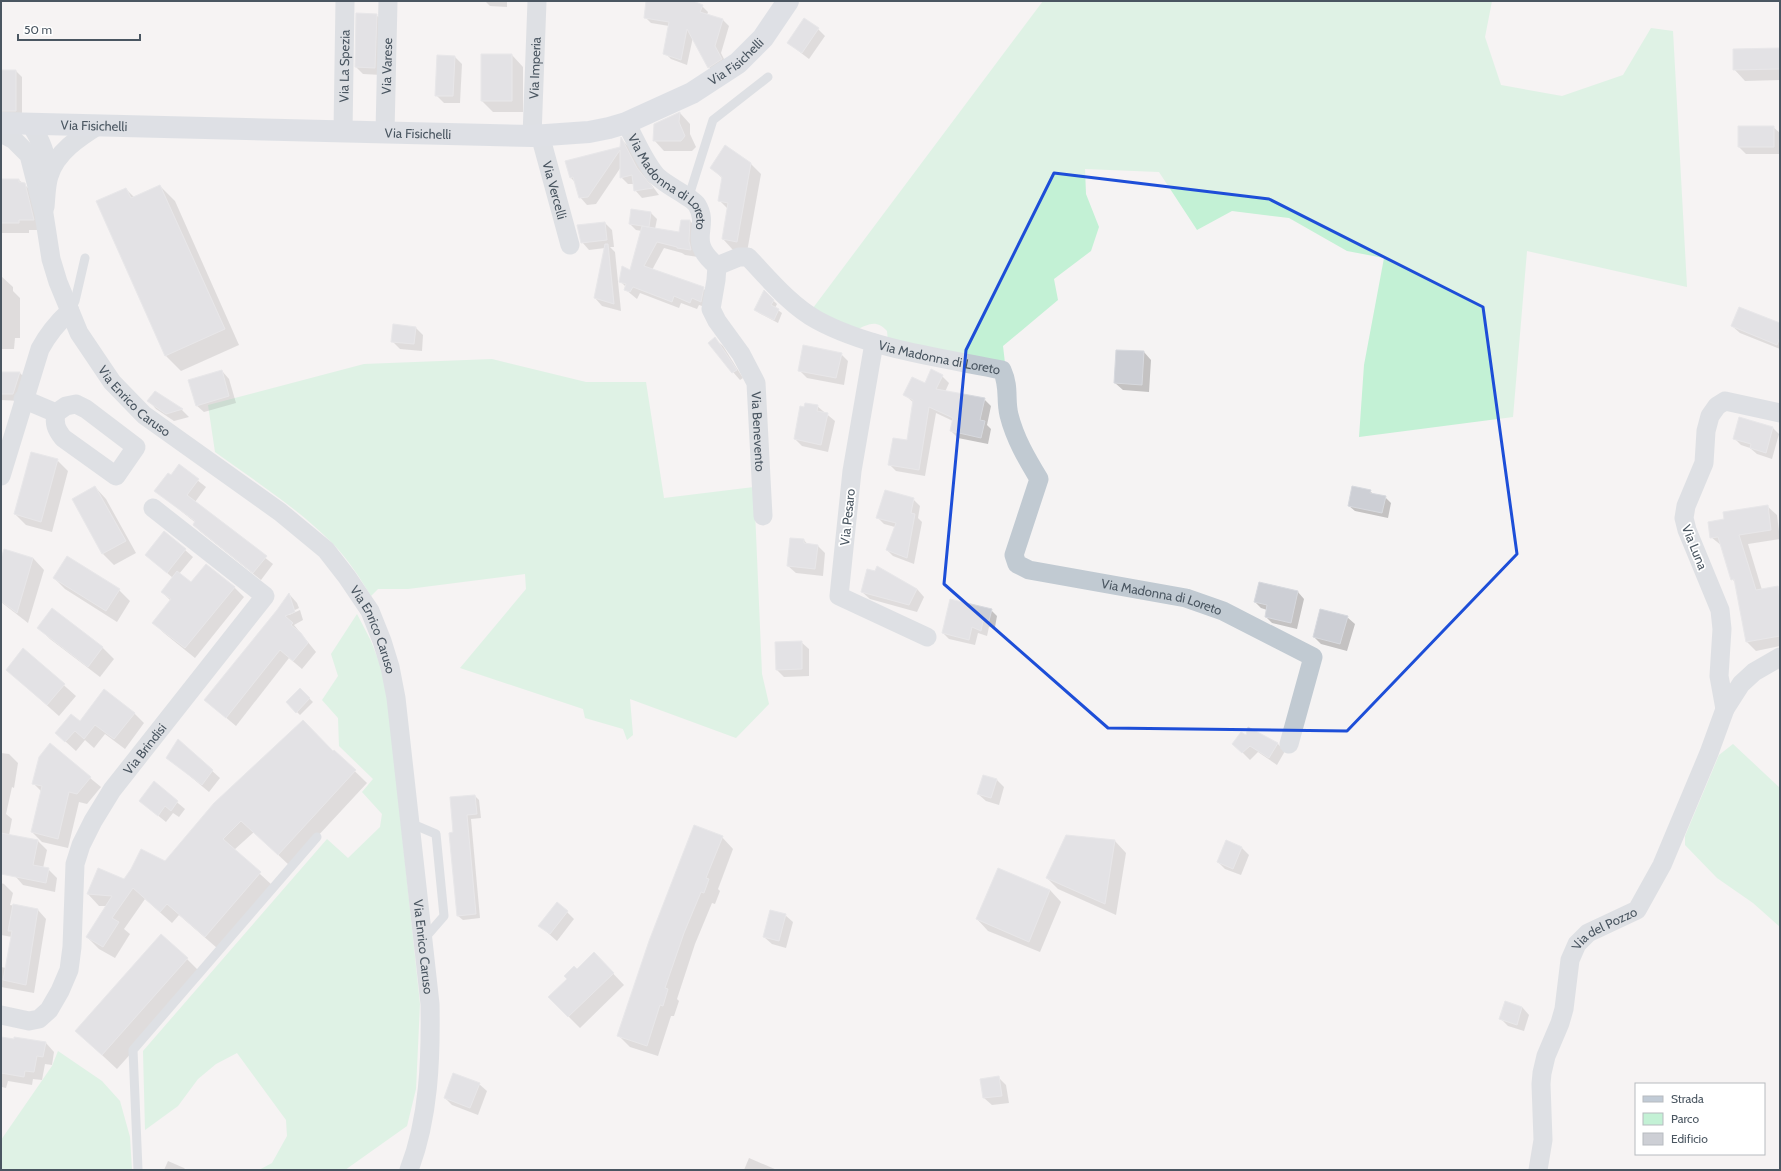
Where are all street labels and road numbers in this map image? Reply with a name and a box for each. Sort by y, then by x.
street label: Via La Spezia [335,29,353,102]
street label: Via Fisichelli [705,34,767,88]
street label: Via Imperia [525,36,544,99]
street label: Via Varese [378,37,395,95]
street label: Via Fisichelli [60,116,127,134]
street label: Via Fisichelli [384,124,451,142]
street label: Via Madonna di Loreto [625,131,710,231]
street label: Via Vercelli [539,159,571,221]
street label: Via Madonna di Loreto [877,336,1002,377]
street label: Via Enrico Caruso [95,362,174,440]
street label: Via Benevento [748,391,769,472]
street label: Via Pesaro [836,488,858,546]
street label: Via Luna [1679,522,1712,573]
street label: Via Madonna di Loreto [1100,575,1224,618]
street label: Via Enrico Caruso [347,582,399,675]
street label: Via Brindisi [120,720,170,777]
street label: Via Enrico Caruso [410,899,437,995]
street label: Via del Pozzo [1568,903,1640,952]

